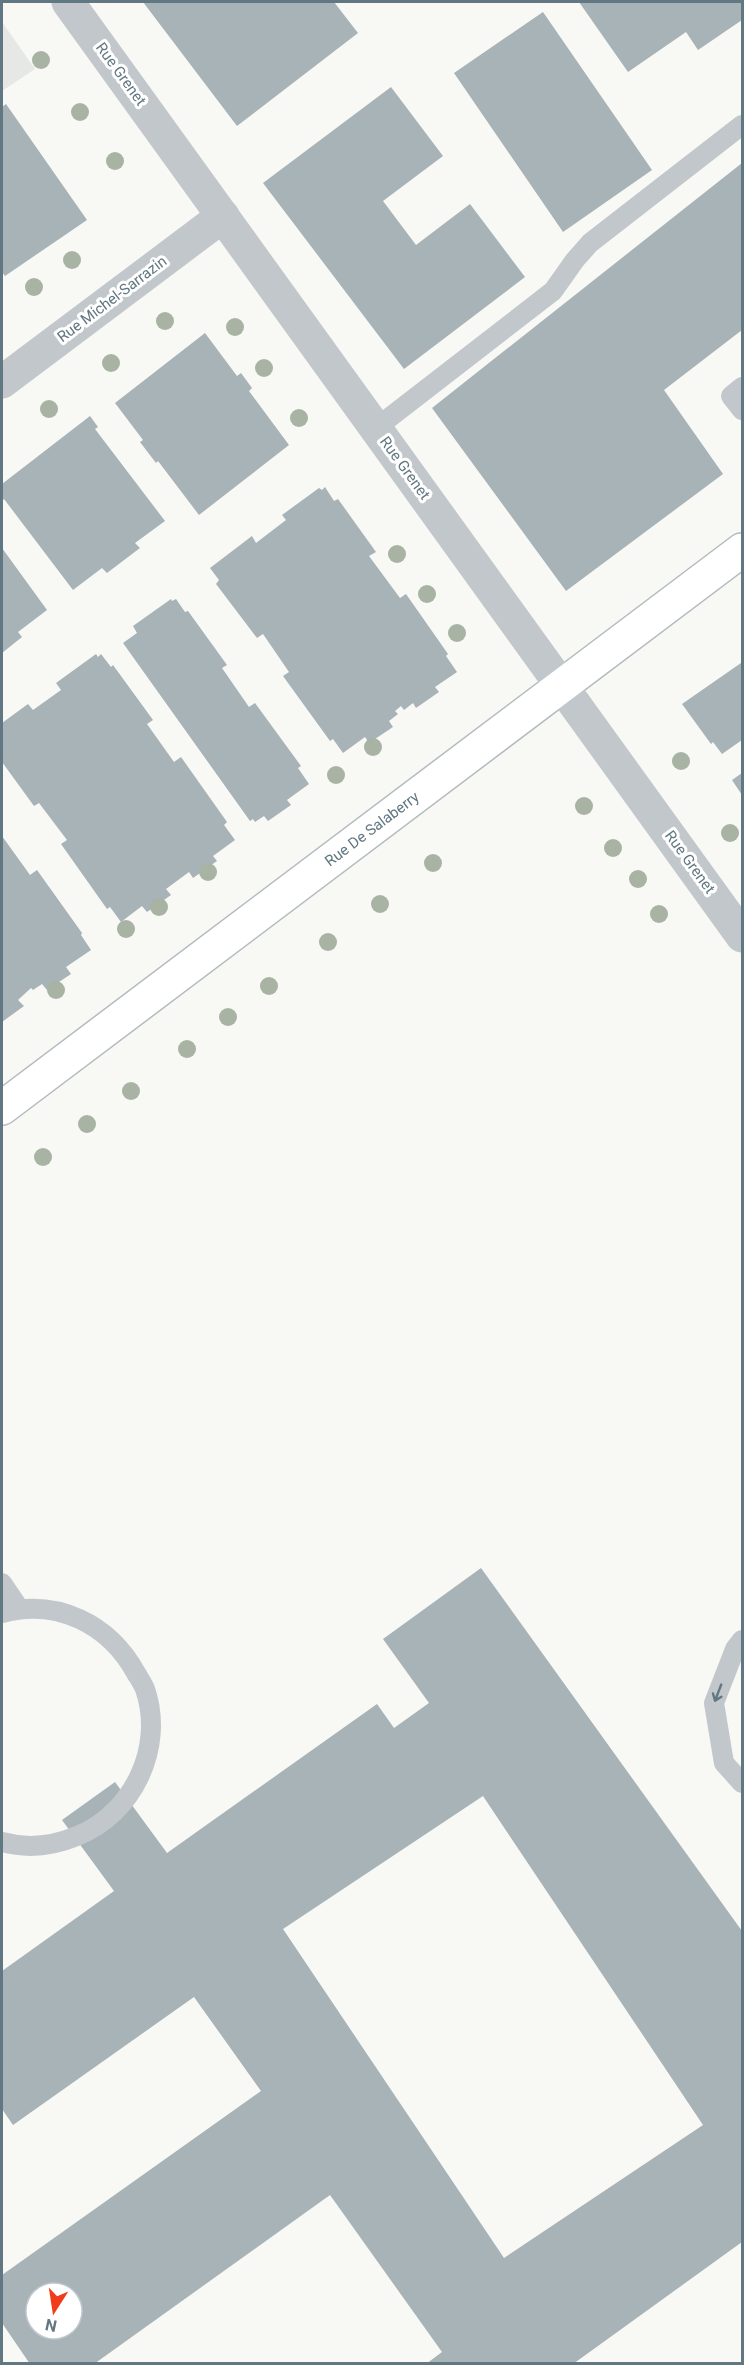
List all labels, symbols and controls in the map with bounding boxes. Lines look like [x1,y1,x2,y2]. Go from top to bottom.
street label: Rue Grenet [92,39,150,109]
street label: Rue Michel-Sarrazin [54,252,170,346]
street label: Rue Grenet [376,433,434,503]
street label: Rue De Salaberry [321,788,423,870]
street label: Rue Grenet [661,827,719,897]
one-way arrow [712,1683,723,1702]
north arrow [24,2281,84,2341]
text: N [43,2315,58,2336]

